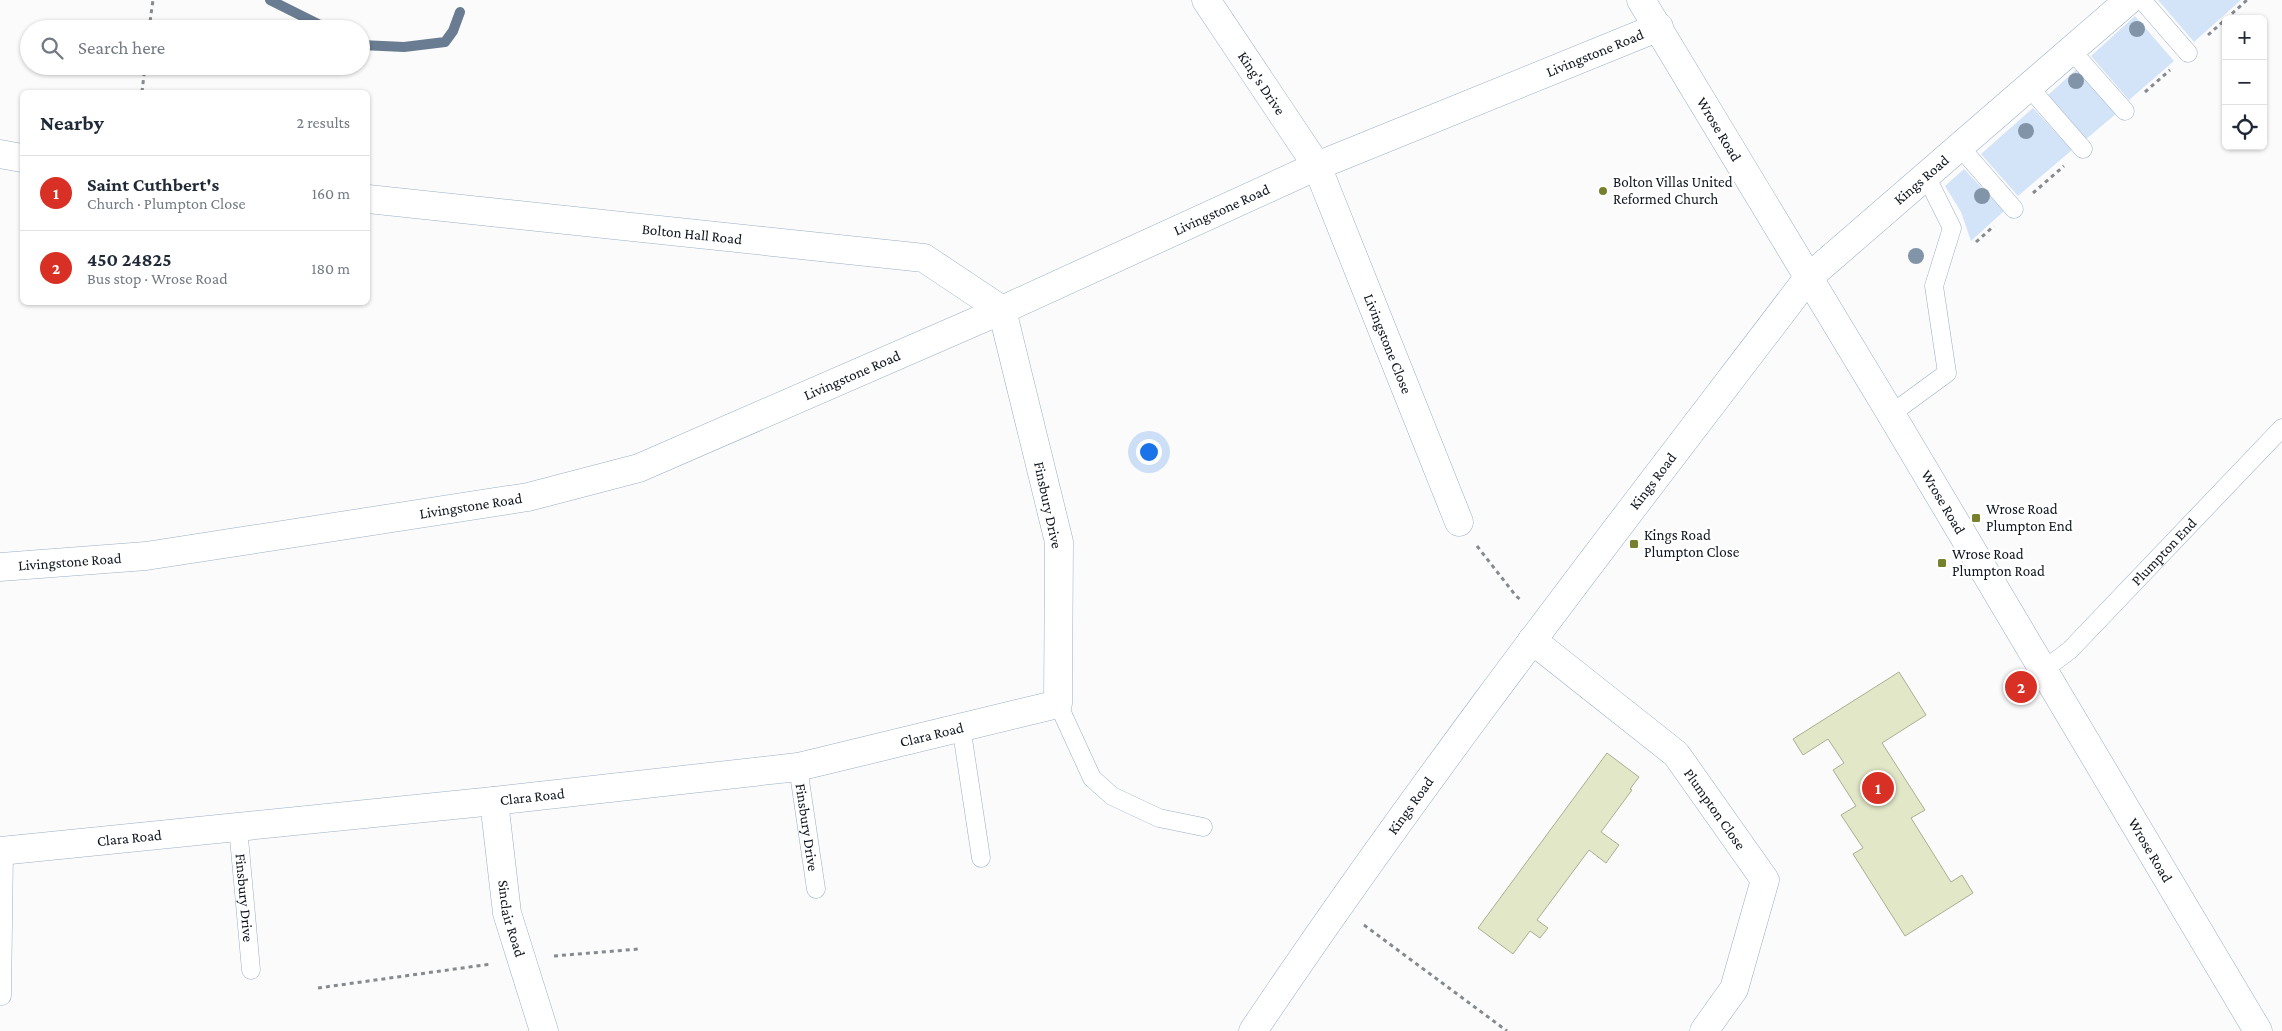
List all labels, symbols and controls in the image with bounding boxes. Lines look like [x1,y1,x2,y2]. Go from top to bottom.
map controls [2222,15,2267,150]
button: + [2222,15,2267,60]
search box [20,20,370,75]
street label: Livingstone Road [1544,26,1646,80]
icon: search [38,34,66,62]
text: Search here [78,37,165,58]
street label: King's Drive [1235,48,1289,118]
button: − [2222,60,2267,105]
street label: Wrose Road [1694,94,1745,164]
button: locate [2222,105,2267,150]
text: Nearby [40,111,104,135]
text: 2 results [297,114,350,131]
street label: Kings Road [1891,152,1952,208]
text: Saint Cuthbert's [87,174,219,195]
place label: Bolton Villas United Reformed Church [1613,174,1733,207]
street label: Livingstone Road [1171,181,1272,238]
text: 1 [53,185,59,202]
text: 160 m [312,185,350,202]
marker: Bolton Villas United Reformed Church [1597,185,1609,197]
text: Church · Plumpton Close [87,195,245,212]
street label: Bolton Hall Road [641,221,743,247]
text: 450 24825 [87,249,172,270]
text: 2 [52,260,60,277]
text: 180 m [311,260,350,277]
text: Bus stop · Wrose Road [87,270,228,287]
street label: Livingstone Close [1361,291,1415,396]
street label: Livingstone Road [801,347,903,403]
your location [1136,439,1162,465]
street label: Kings Road [1626,450,1680,513]
street label: Finsbury Drive [1030,460,1065,551]
street label: Wrose Road [1918,467,1969,537]
street label: Livingstone Road [418,490,523,522]
place label: Wrose Road Plumpton End [1986,501,2073,535]
marker: Wrose Road Plumpton End [1970,512,1982,524]
street label: Plumpton End [2128,515,2200,589]
place label: Kings Road Plumpton Close [1644,527,1740,561]
marker: Kings Road Plumpton Close [1628,538,1640,550]
place label: Wrose Road Plumpton Road [1952,546,2045,580]
street label: Livingstone Road [17,550,122,574]
marker: Wrose Road Plumpton Road [1936,557,1948,569]
pin: 2 [2005,668,2037,706]
street label: Clara Road [898,719,965,750]
street label: Plumpton Close [1681,765,1749,853]
pin: 1 [1862,769,1894,807]
street label: Kings Road [1384,774,1437,837]
street label: Finsbury Drive [793,782,821,873]
street label: Clara Road [499,785,566,808]
street label: Wrose Road [2125,815,2176,885]
street label: Clara Road [96,827,163,849]
street label: Finsbury Drive [232,853,256,943]
street label: Sinclair Road [495,879,528,959]

